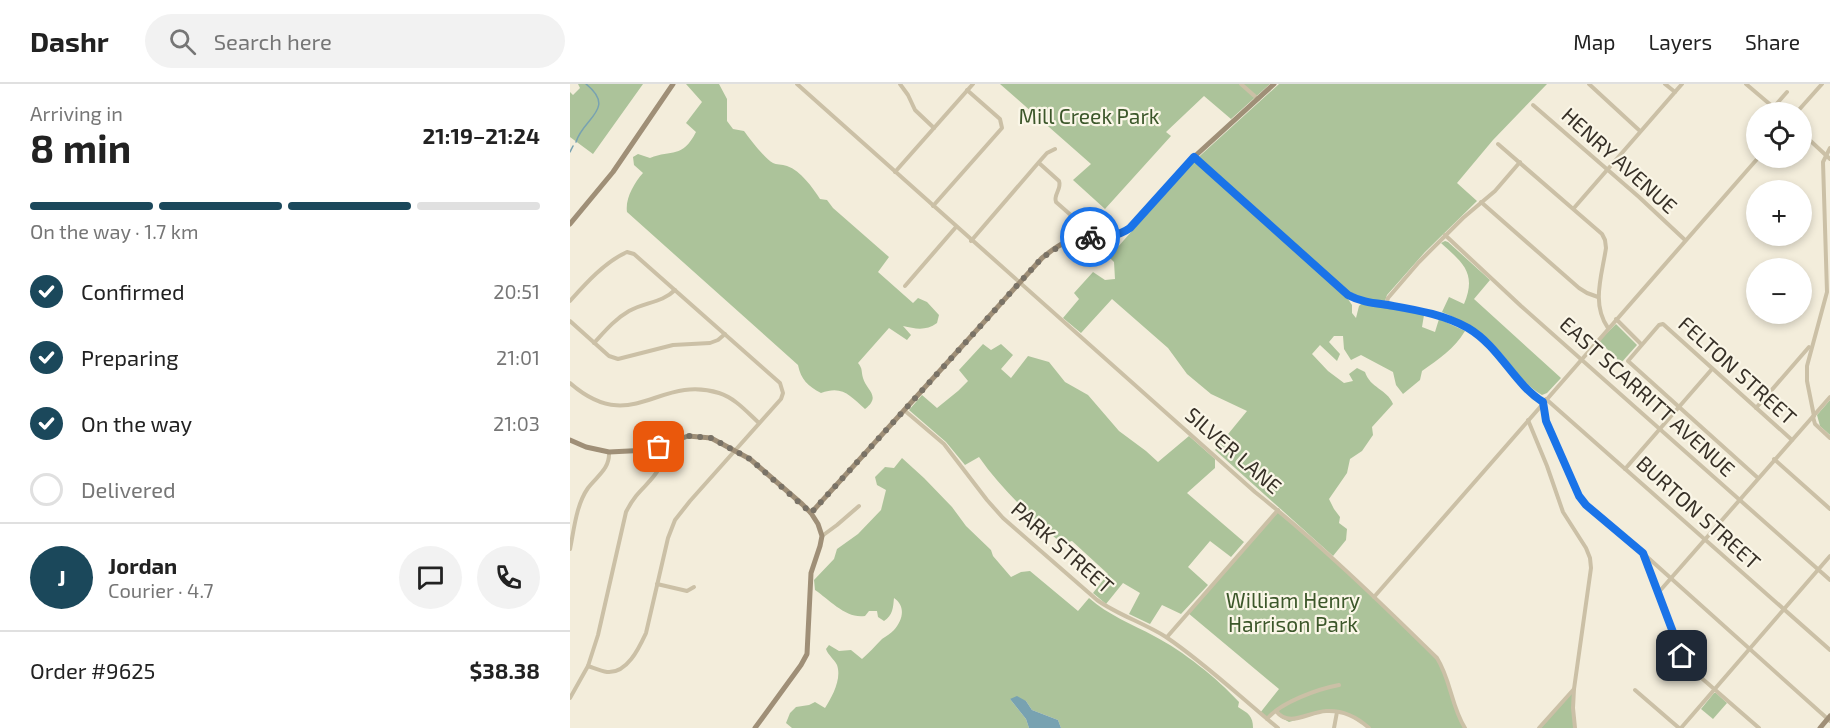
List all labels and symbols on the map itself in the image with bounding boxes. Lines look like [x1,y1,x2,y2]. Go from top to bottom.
street label: HENRY AVENUE [1557,102,1683,218]
park label: Mill Creek Park [1018,103,1160,128]
courier [1060,207,1120,267]
street label: FELTON STREET [1674,310,1802,429]
street label: EAST SCARRITT AVENUE [1555,311,1741,481]
street label: SILVER LANE [1181,401,1287,498]
pin [633,421,684,472]
street label: BURTON STREET [1632,450,1766,574]
street label: PARK STREET [1007,496,1119,598]
park label: William Henry Harrison Park [1226,587,1360,636]
pin [1656,630,1707,681]

